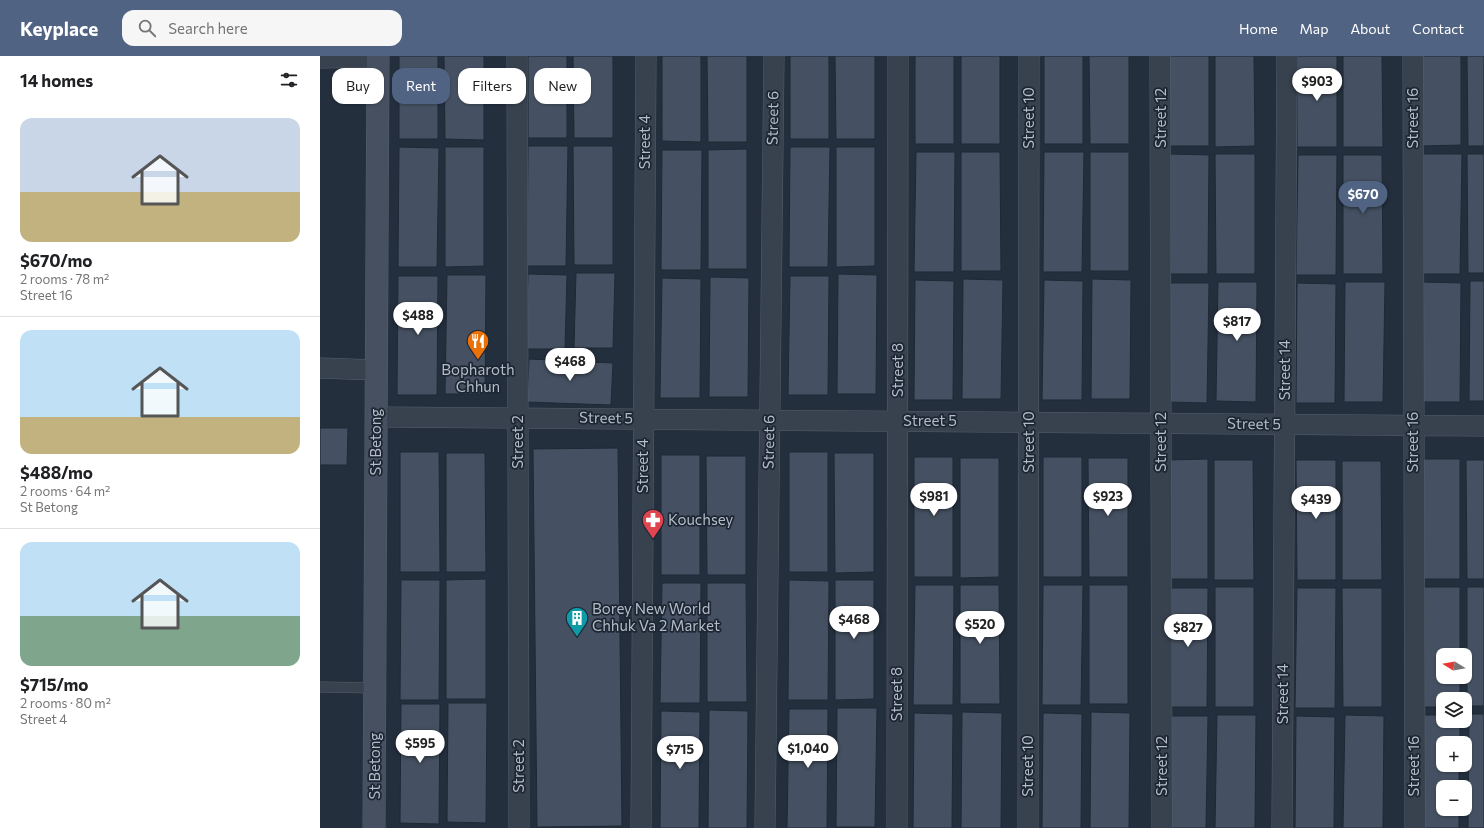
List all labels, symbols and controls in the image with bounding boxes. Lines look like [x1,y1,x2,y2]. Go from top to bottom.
search box [122,10,402,46]
text: Keyplace [20,17,98,40]
icon: search [136,17,158,39]
text: Search here [168,19,248,37]
text: Home [1239,20,1278,37]
text: Map [1300,20,1328,37]
text: About [1350,20,1390,37]
text: Contact [1412,20,1464,37]
chip: Buy [332,68,384,104]
chip: Rent [392,68,450,104]
chip: Filters [458,68,526,104]
chip: New [534,68,591,104]
pin: $903 [1293,68,1341,102]
icon: filters [278,69,300,91]
text: 14 homes [20,70,93,91]
text: $903 [1301,73,1333,89]
street label: Street 10 [1019,87,1037,149]
street label: Street 12 [1151,88,1169,148]
street label: Street 16 [1403,88,1421,148]
street label: Street 6 [763,91,781,145]
street label: Street 4 [635,115,653,169]
icon: home [124,144,196,216]
pin: $670 [1339,181,1387,215]
text: $670 [1347,186,1379,202]
text: $670/mo [20,250,92,271]
text: 2 rooms · 78 m² [20,271,109,287]
text: Street 16 [20,287,73,303]
pin: $488 [394,302,442,336]
text: $488 [402,307,434,323]
pin: $817 [1213,308,1261,342]
text: $817 [1223,313,1251,329]
restaurant icon: Bopharoth Chhun [465,328,491,361]
street label: Street 14 [1275,340,1293,400]
street label: Street 8 [888,343,906,397]
pin: $468 [546,348,594,382]
text: $468 [554,353,586,369]
icon: home [124,356,196,428]
place label: Bopharoth Chhun [441,360,515,395]
street label: Street 5 [579,408,633,426]
street label: St Betong [366,409,384,475]
street label: Street 5 [903,411,957,429]
street label: Street 10 [1019,411,1037,473]
street label: Street 12 [1151,412,1169,472]
street label: Street 16 [1403,412,1421,472]
street label: Street 5 [1227,414,1281,432]
street label: Street 2 [508,415,526,469]
street label: Street 6 [759,415,777,469]
street label: Street 4 [633,439,651,493]
text: $488/mo [20,462,93,483]
text: 2 rooms · 64 m² [20,483,110,499]
pin: $981 [910,483,958,517]
pin: $923 [1084,483,1132,517]
pin: $439 [1292,486,1340,520]
text: $981 [919,488,949,504]
text: $923 [1093,488,1123,504]
text: $439 [1300,491,1332,507]
text: St Betong [20,499,78,515]
pharmacy icon: Kouchsey [640,507,666,540]
place label: Kouchsey [668,510,733,528]
icon: home [124,568,196,640]
place label: Borey New World Chhuk Va 2 Market [592,599,720,634]
building icon: Borey New World Chhuk Va 2 Market [564,605,590,638]
pin: $468 [830,606,878,640]
text: $468 [838,611,870,627]
pin: $520 [956,611,1004,645]
pin: $827 [1164,614,1212,648]
text: $520 [964,616,996,632]
text: $827 [1173,619,1203,635]
north arrow [1436,648,1472,684]
map controls [1436,648,1472,816]
street label: Street 14 [1273,664,1291,724]
street label: Street 8 [887,667,905,721]
text: $715/mo [20,674,89,695]
button: layers [1436,692,1472,728]
text: 2 rooms · 80 m² [20,695,111,711]
text: Street 4 [20,711,67,727]
pin: $595 [396,730,444,764]
street label: St Betong [365,733,383,799]
text: $595 [405,735,435,751]
pin: $1,040 [775,735,841,769]
street label: Street 10 [1018,735,1036,797]
pin: $715 [656,736,704,770]
street label: Street 12 [1152,736,1170,796]
street label: Street 16 [1404,736,1422,796]
button: + [1436,736,1472,772]
street label: Street 2 [509,739,527,793]
text: $1,040 [787,740,829,756]
text: $715 [666,741,694,757]
button: − [1436,780,1472,816]

